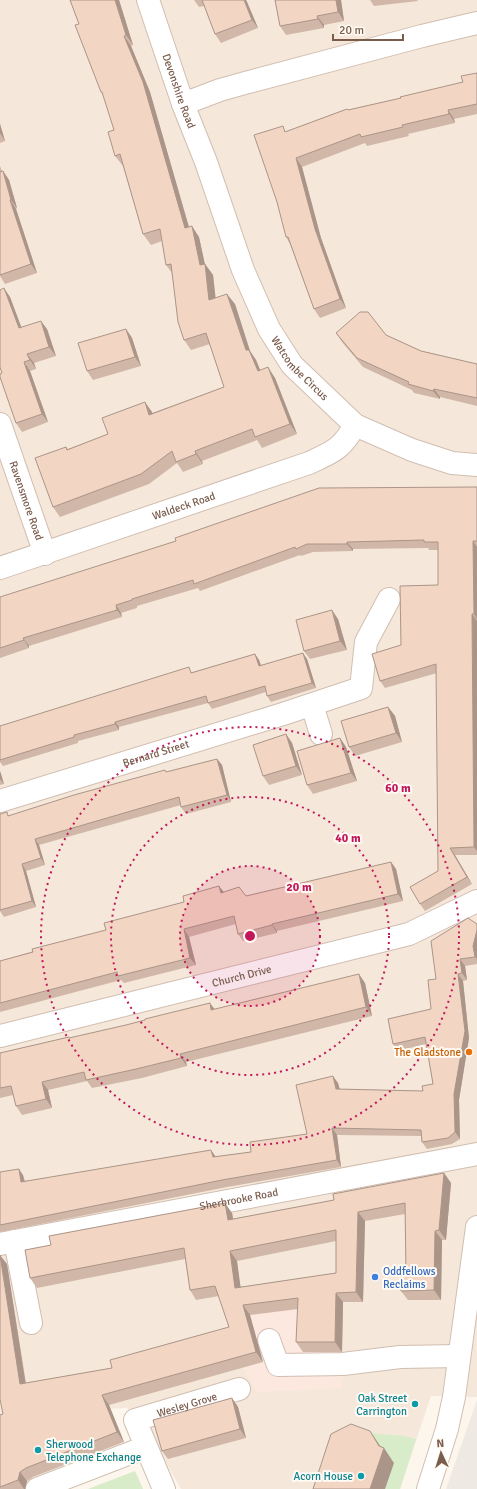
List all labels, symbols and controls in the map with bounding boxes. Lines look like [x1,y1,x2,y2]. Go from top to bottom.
scale bar [333,16,403,42]
text: 20 m [339,23,364,38]
street label: Devonshire Road [159,52,198,130]
street label: Watcombe Circus [268,334,331,403]
street label: Ravensmore Road [6,459,46,542]
street label: Waldeck Road [151,489,217,523]
street label: Bernard Street [121,737,191,770]
text: 60 m [385,781,411,796]
text: 40 m [335,831,361,846]
text: 20 m [286,880,312,895]
centre of rings [243,929,257,943]
street label: Church Drive [211,963,273,990]
place label: The Gladstone [394,1046,461,1059]
marker: The Gladstone [464,1047,474,1057]
street label: Sherbrooke Road [199,1186,279,1213]
place label: Oddfellows Reclaims [383,1265,436,1291]
marker: Oddfellows Reclaims [370,1272,380,1282]
street label: Wesley Grove [155,1390,219,1420]
place label: Oak Street Carrington [356,1392,407,1418]
marker: Oak Street Carrington [410,1399,420,1409]
north arrow [421,1433,461,1473]
text: N [436,1437,445,1450]
place label: Sherwood Telephone Exchange [46,1438,141,1464]
marker: Sherwood Telephone Exchange [33,1445,43,1455]
place label: Acorn House [294,1470,353,1483]
marker: Acorn House [356,1471,366,1481]

